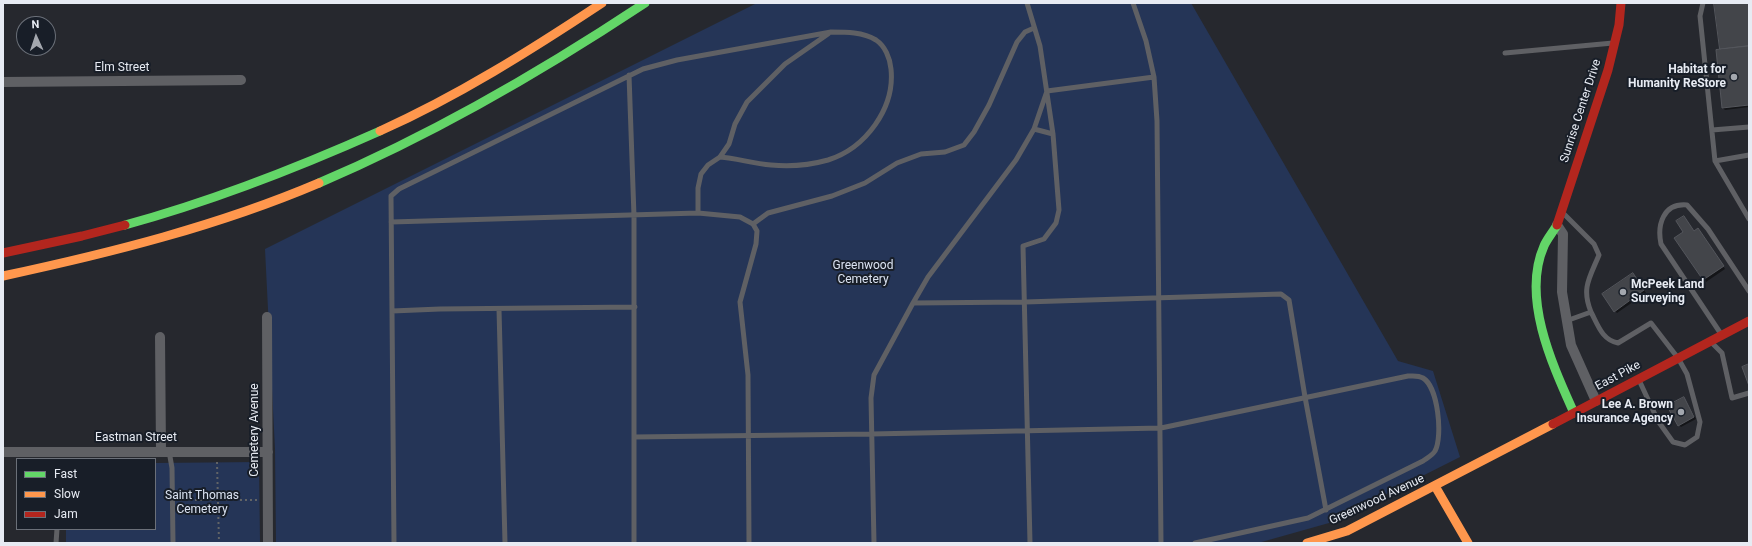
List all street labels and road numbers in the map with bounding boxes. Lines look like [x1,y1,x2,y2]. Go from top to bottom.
street label: Sunrise Center Drive [1557,57,1605,165]
street label: Elm Street [95,61,149,75]
street label: East Pike [1593,358,1643,394]
street label: Cemetery Avenue [248,383,262,477]
street label: Eastman Street [95,431,177,445]
street label: Greenwood Avenue [1327,472,1427,528]

